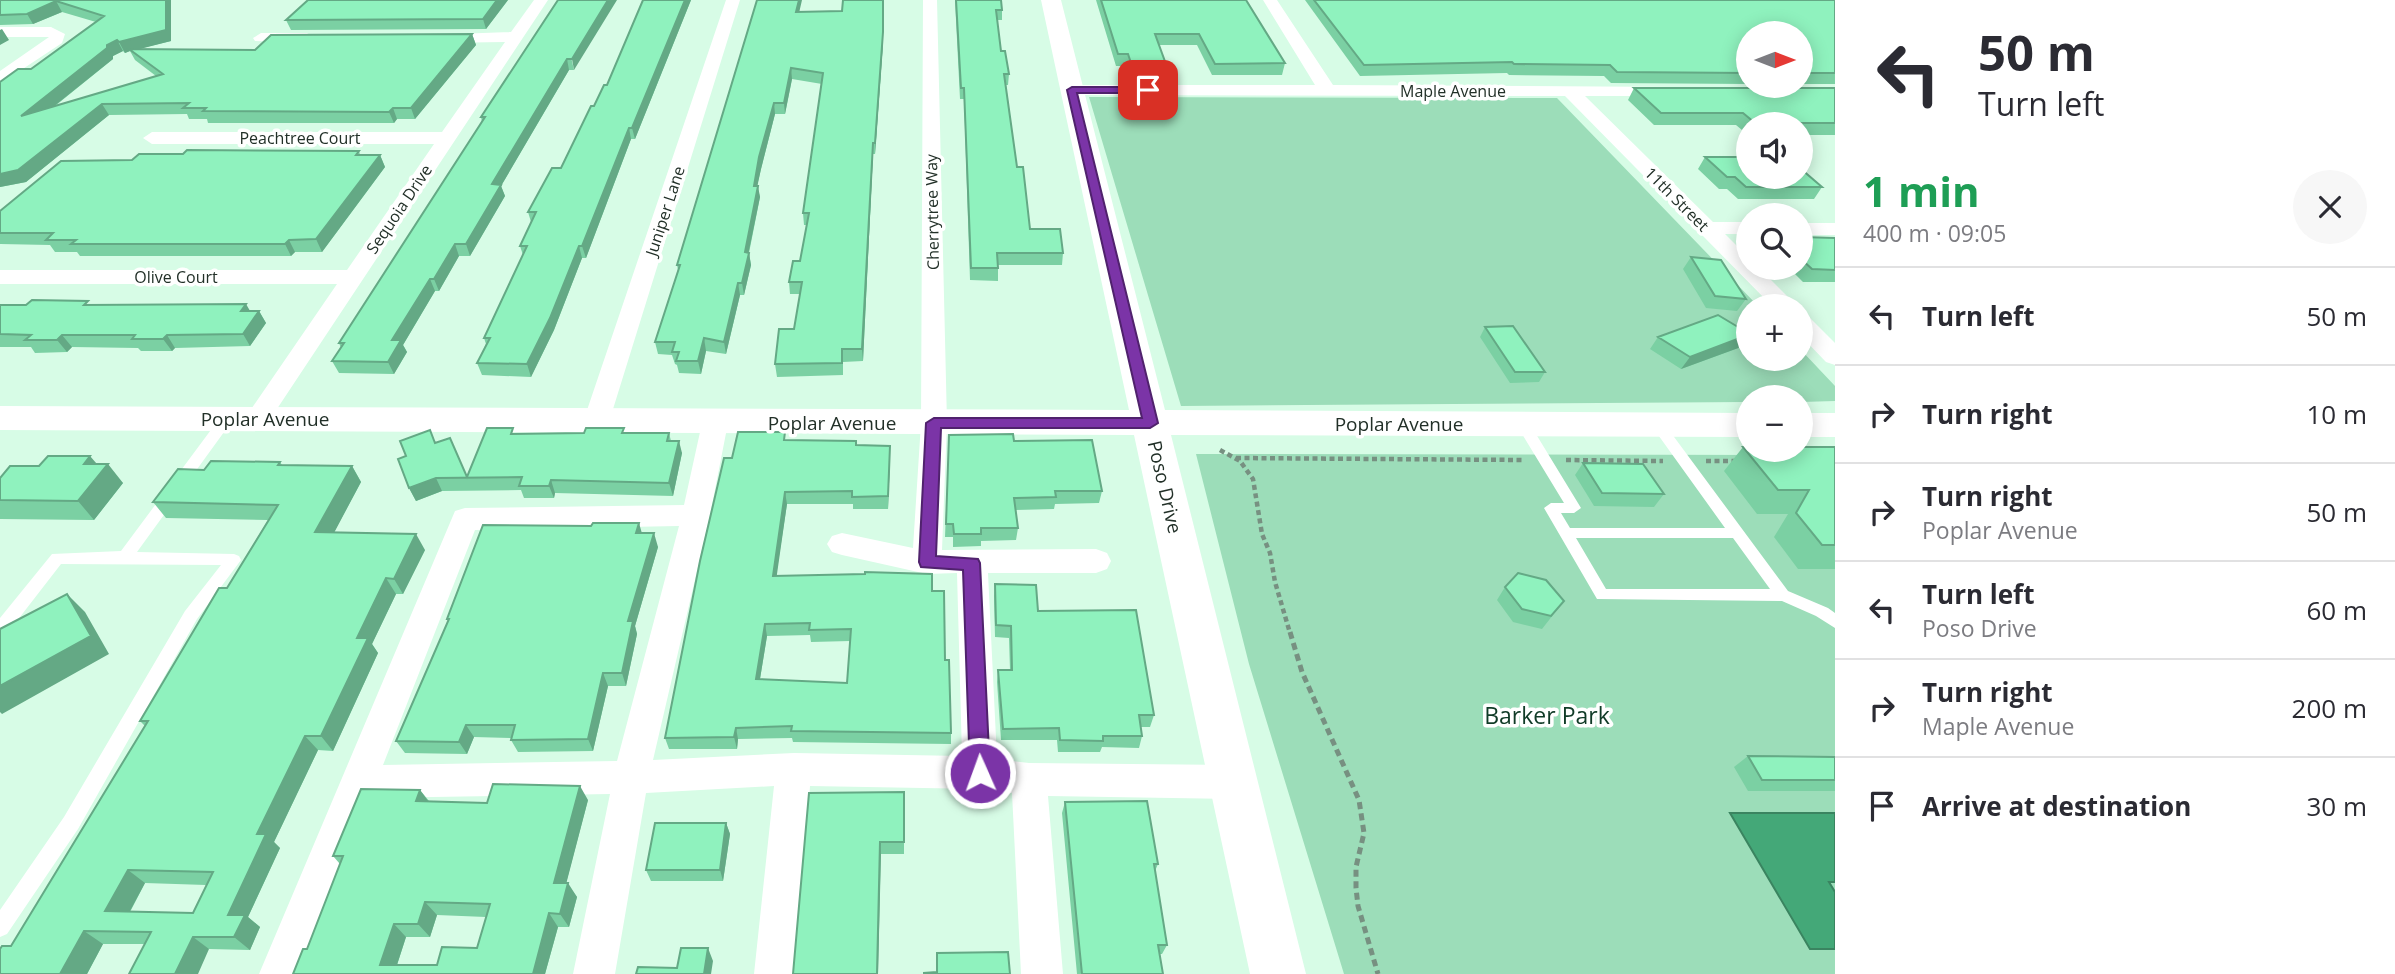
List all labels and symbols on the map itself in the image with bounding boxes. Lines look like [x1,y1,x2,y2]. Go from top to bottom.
north arrow [1736,21,1813,98]
pin [1118,60,1178,120]
street label: Maple Avenue [1400,80,1506,102]
street label: Peachtree Court [239,127,361,149]
street label: Cherrytree Way [920,153,944,270]
street label: Sequoia Drive [361,160,437,258]
street label: 11th Street [1640,162,1714,236]
street label: Juniper Lane [639,163,690,261]
street label: Olive Court [134,266,218,288]
street label: Poplar Avenue [201,406,329,432]
street label: Poplar Avenue [768,410,896,436]
street label: Poplar Avenue [1335,411,1463,437]
street label: Poso Drive [1142,438,1188,536]
park label: Barker Park [1484,699,1610,731]
position arrow [943,736,1017,810]

